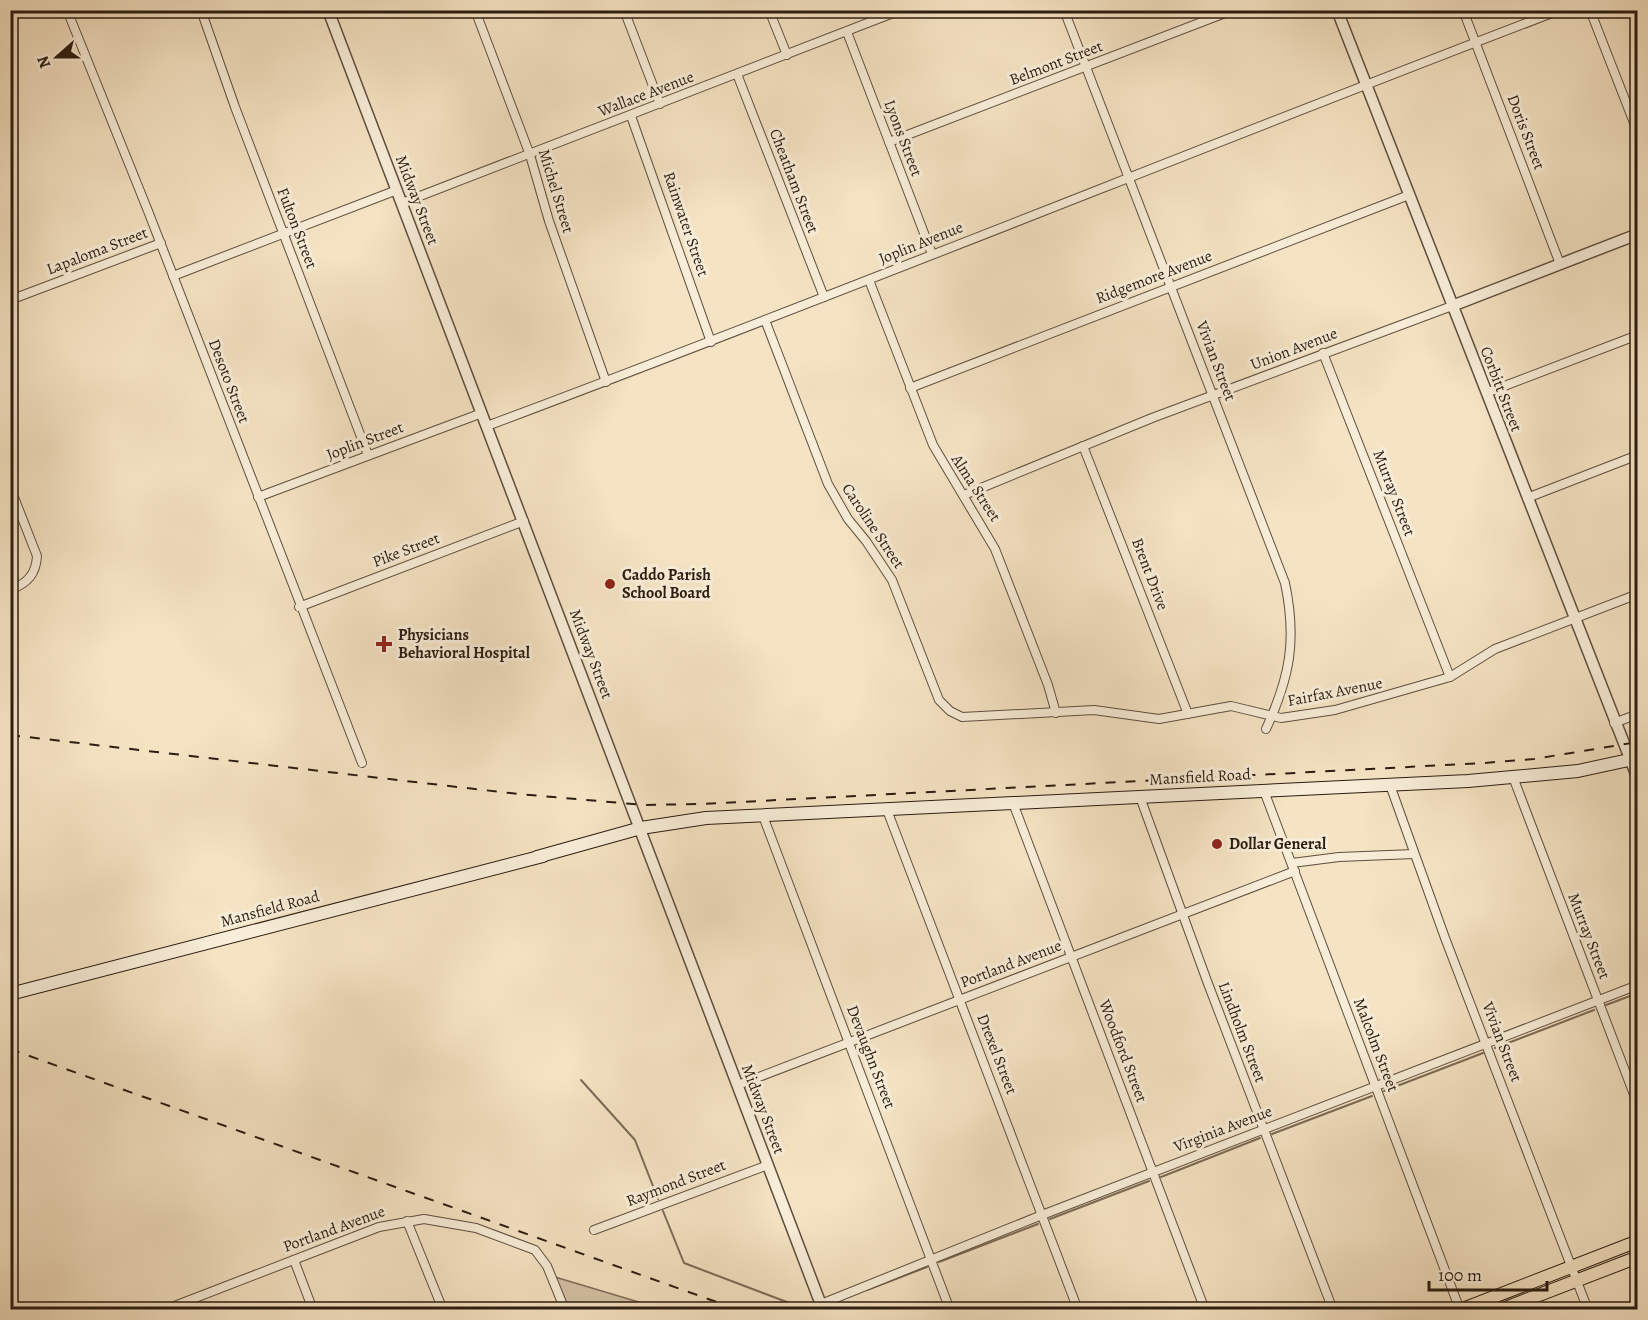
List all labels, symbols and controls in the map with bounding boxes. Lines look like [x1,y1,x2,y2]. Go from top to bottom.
north arrow [27,27,87,87]
street label: Belmont Street [1006,35,1106,91]
text: N [31,52,56,71]
street label: Wallace Avenue [594,66,697,123]
street label: Doris Street [1502,91,1550,173]
street label: Lyons Street [878,96,928,180]
street label: Cheatham Street [764,126,824,236]
street label: Michel Street [533,146,579,236]
street label: Midway Street [390,152,444,248]
street label: Rainwater Street [658,169,714,279]
street label: Fulton Street [271,184,323,272]
street label: Joplin Avenue [876,216,966,270]
street label: Lapaloma Street [43,222,151,280]
street label: Ridgemore Avenue [1093,245,1215,309]
street label: Vivian Street [1190,317,1241,404]
street label: Union Avenue [1247,322,1341,376]
street label: Desoto Street [203,336,255,426]
street label: Corbitt Street [1475,343,1527,435]
street label: Joplin Street [323,416,407,466]
street label: Murray Street [1367,447,1421,539]
street label: Alma Street [945,449,1006,526]
street label: Caroline Street [836,479,910,573]
street label: Pike Street [369,527,443,573]
street label: Brent Drive [1126,535,1174,613]
place label: Caddo Parish School Board [622,564,711,604]
marker: Caddo Parish School Board [603,577,617,591]
street label: Midway Street [564,606,618,702]
place label: Physicians Behavioral Hospital [398,624,531,664]
marker: Physicians Behavioral Hospital [375,635,393,653]
street label: Fairfax Avenue [1285,672,1385,712]
street label: Mansfield Road [1149,763,1252,791]
place label: Dollar General [1229,833,1327,855]
marker: Dollar General [1210,837,1224,851]
street label: Mansfield Road [218,885,322,933]
street label: Murray Street [1562,890,1616,982]
street label: Portland Avenue [957,935,1065,993]
street label: Lindholm Street [1213,978,1271,1086]
street label: Malcolm Street [1348,995,1404,1095]
street label: Woodford Street [1093,996,1153,1105]
street label: Vivian Street [1476,998,1527,1085]
street label: Devaughn Street [841,1002,901,1112]
street label: Drexel Street [972,1010,1022,1098]
street label: Midway Street [736,1061,790,1157]
street label: Virginia Avenue [1170,1100,1275,1158]
street label: Raymond Street [623,1154,729,1212]
street label: Portland Avenue [280,1200,388,1258]
scale bar [1429,1254,1548,1292]
text: 100 m [1438,1263,1482,1287]

